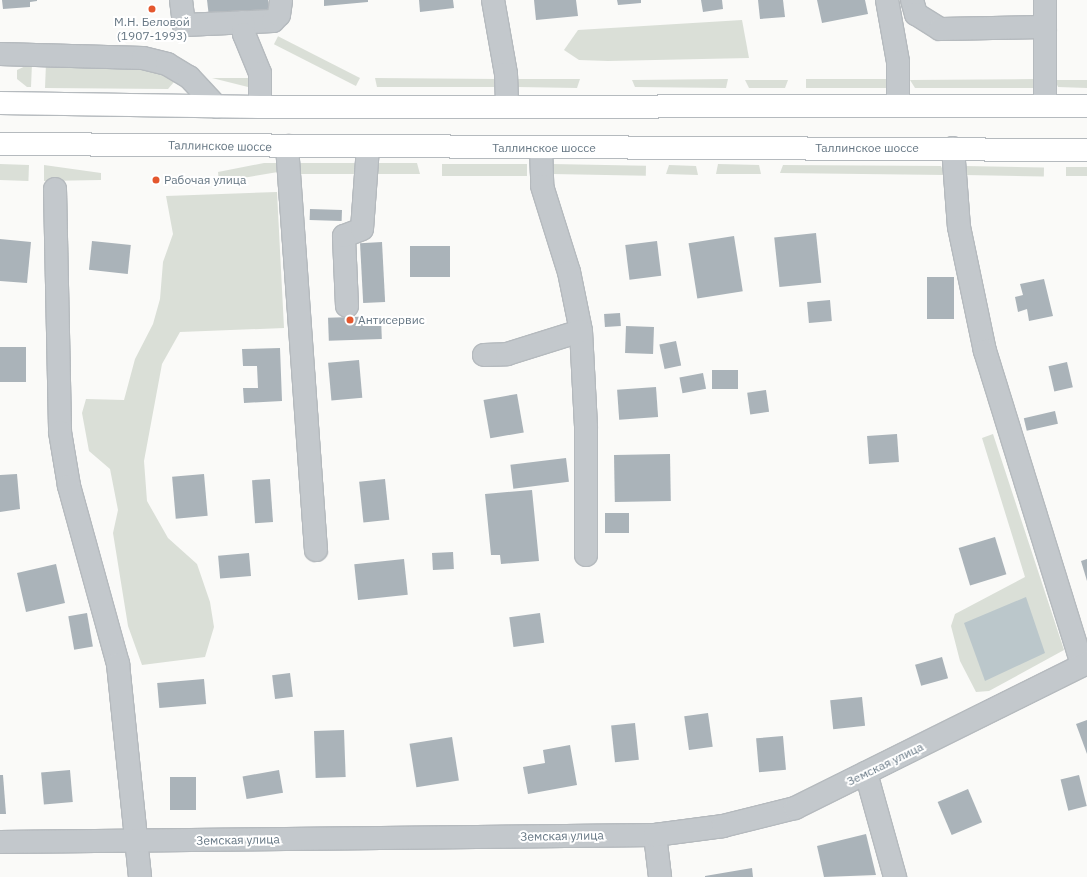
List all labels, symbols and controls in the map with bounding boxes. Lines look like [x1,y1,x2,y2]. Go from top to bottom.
marker: М.Н. Беловой (1907-1993) [147,4,157,14]
place label: М.Н. Беловой (1907-1993) [114,15,190,43]
street label: Таллинское шоссе [168,138,272,154]
street label: Таллинское шоссе [492,141,596,155]
street label: Таллинское шоссе [815,141,919,155]
place label: Рабочая улица [164,173,246,187]
marker: Рабочая улица [151,175,161,185]
place label: Антисервис [358,313,425,327]
marker: Антисервис [345,315,355,325]
street label: Земская улица [844,739,926,789]
street label: Земская улица [520,828,604,844]
street label: Земская улица [196,832,280,848]

